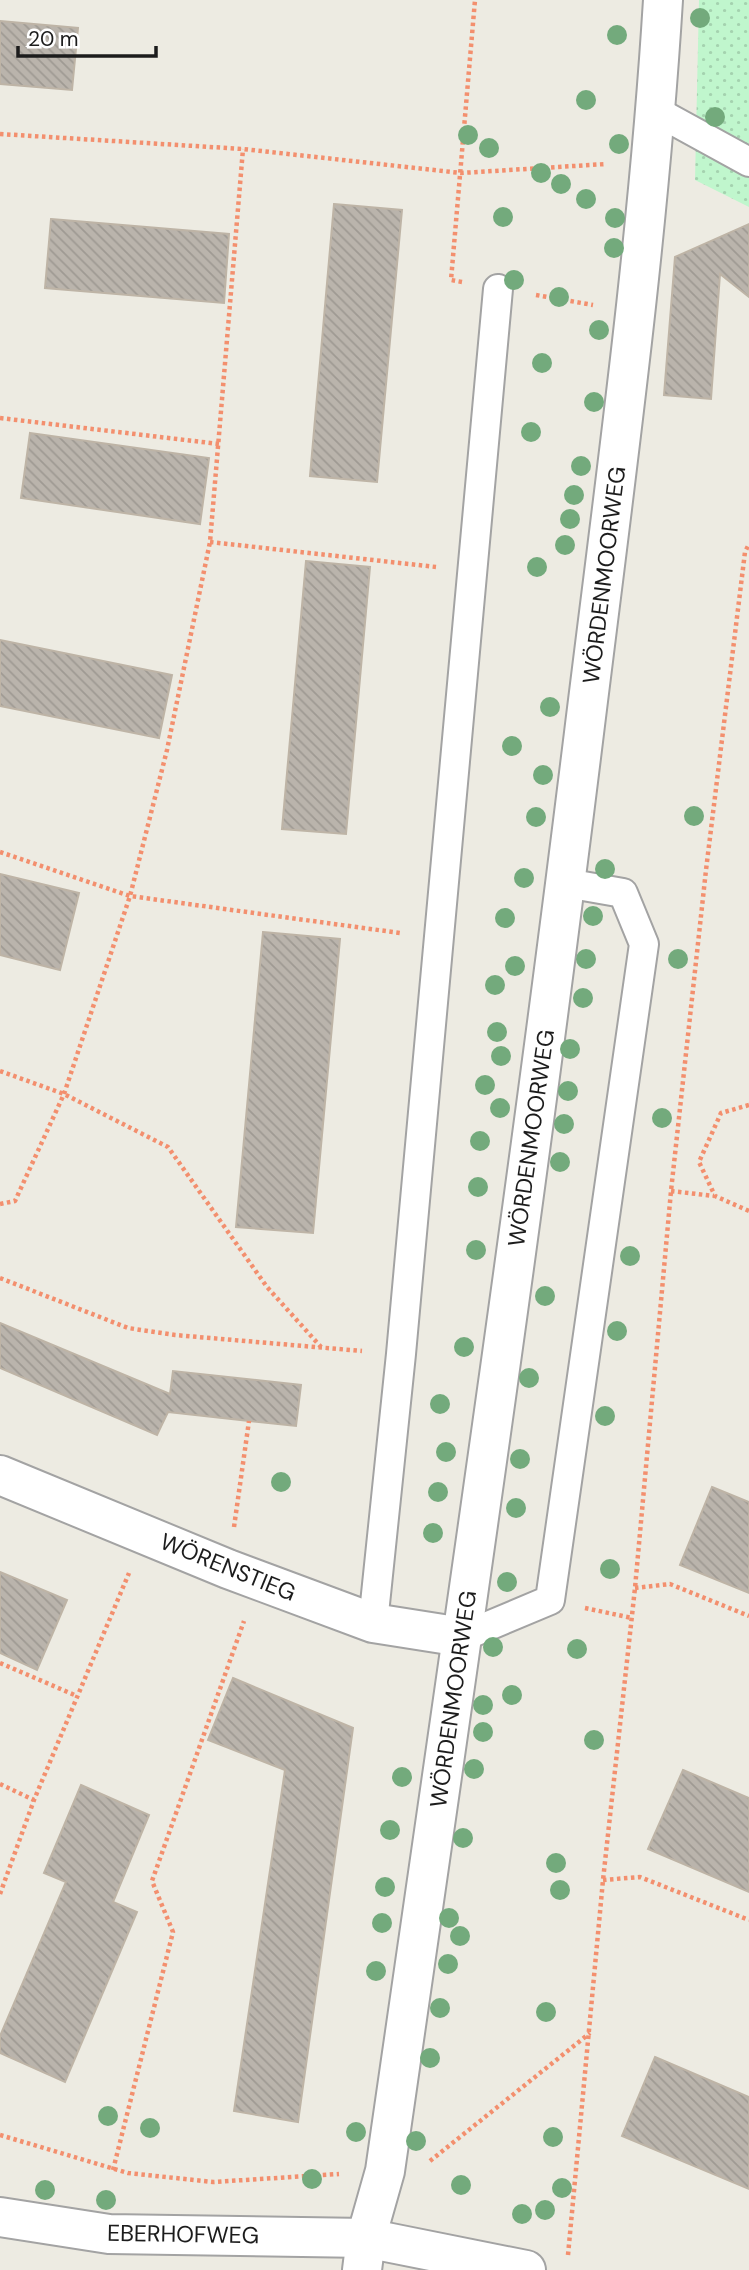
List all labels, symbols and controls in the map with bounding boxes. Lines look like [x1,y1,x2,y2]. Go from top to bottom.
scale bar [18,14,156,58]
text: 20 m [28,25,79,53]
street label: WÖRDENMOORWEG [576,465,632,685]
street label: WÖRDENMOORWEG [501,1028,561,1248]
street label: WÖRENSTIEG [156,1526,300,1608]
street label: WÖRDENMOORWEG [423,1589,483,1809]
street label: EBERHOFWEG [107,2218,259,2250]

